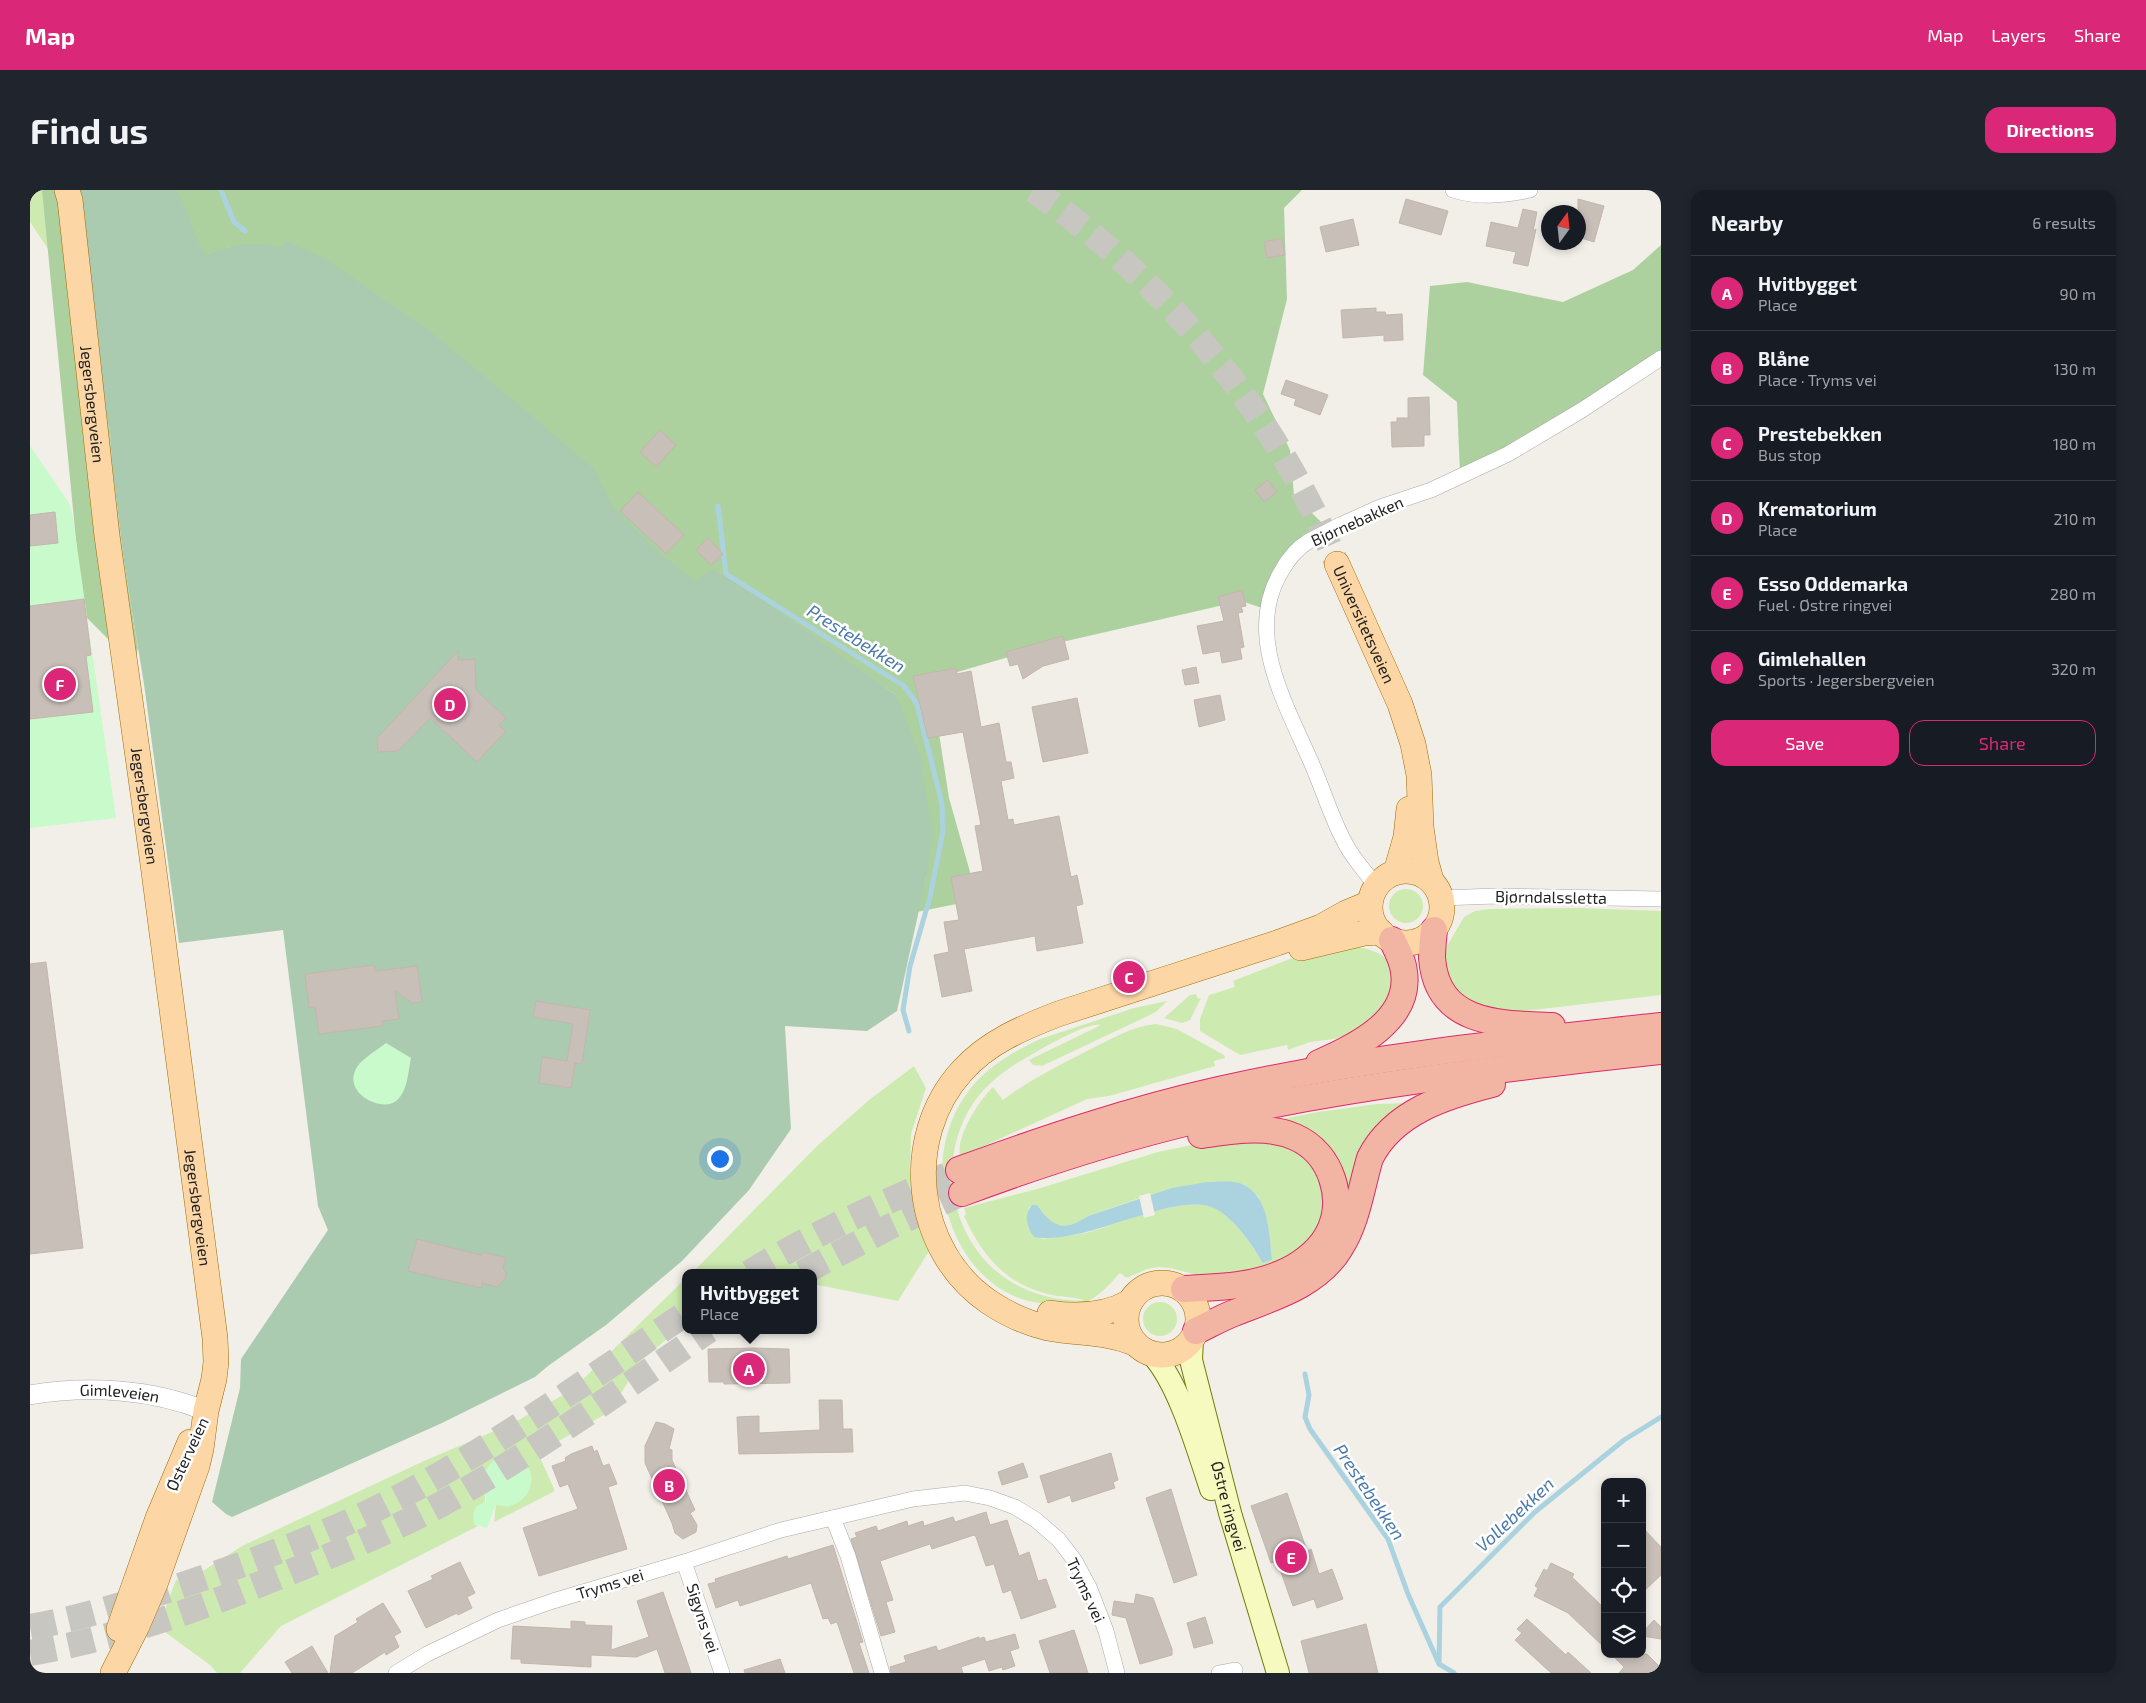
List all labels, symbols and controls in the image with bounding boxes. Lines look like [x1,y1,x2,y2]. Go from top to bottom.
text: Map [25,21,75,50]
text: Map [1927,24,1963,46]
text: Layers [1991,24,2046,46]
text: Share [2074,24,2121,46]
button: Directions [1985,107,2116,153]
text: Find us [30,109,148,151]
north arrow [1541,205,1586,250]
text: Nearby [1711,210,1783,235]
text: 6 results [2032,213,2096,232]
text: Hvitbygget [1758,272,1857,295]
text: A [1722,284,1732,303]
text: 90 m [2060,284,2096,303]
text: Place [1758,295,1797,314]
street label: Jegersbergveien [77,345,109,464]
text: Blåne [1758,347,1809,370]
text: B [1722,359,1732,378]
text: 130 m [2054,359,2096,378]
text: Place · Tryms vei [1758,370,1877,389]
text: Prestebekken [1758,422,1882,445]
text: C [1722,434,1732,453]
text: 180 m [2053,434,2096,453]
text: Bus stop [1758,445,1821,464]
street label: Bjørnebakken [1308,492,1406,550]
text: Krematorium [1758,497,1877,520]
text: D [1722,509,1732,528]
text: 210 m [2053,509,2096,528]
text: Place [1758,520,1797,539]
street label: Universitetsveien [1330,562,1399,686]
text: Esso Oddemarka [1758,572,1908,595]
text: E [1722,584,1732,603]
text: 280 m [2050,584,2096,603]
text: Fuel · Østre ringvei [1758,595,1892,614]
water label: Prestebekken [803,599,910,677]
text: Gimlehallen [1758,647,1866,670]
text: F [1723,659,1731,678]
text: 320 m [2051,659,2096,678]
pin: F [44,665,76,703]
text: Sports · Jegersbergveien [1758,670,1934,689]
pin: D [434,685,466,723]
button: Save [1711,720,1899,766]
button: Share [1909,720,2096,766]
street label: Jegersbergveien [128,746,163,866]
street label: Bjørndalssletta [1495,886,1607,908]
pin: C [1113,958,1145,996]
your location [707,1146,733,1172]
street label: Jegersbergveien [181,1148,215,1267]
popup [682,1269,817,1334]
text: Hvitbygget [700,1281,799,1304]
text: Place [700,1304,739,1323]
pin: A [733,1350,765,1388]
street label: Gimleveien [79,1380,161,1406]
street label: Østerveien [161,1414,212,1493]
water label: Prestebekken [1330,1439,1410,1544]
street label: Østre ringvei [1208,1459,1251,1553]
pin: B [653,1466,685,1504]
water label: Vollebekken [1470,1472,1558,1556]
map controls [1601,1478,1646,1658]
button: + [1601,1478,1646,1523]
button: − [1601,1523,1646,1568]
pin: E [1275,1538,1307,1576]
street label: Tryms vei [1063,1555,1110,1625]
street label: Tryms vei [574,1564,646,1603]
button: locate [1601,1568,1646,1613]
street label: Sigyns vei [683,1581,724,1655]
button: layers [1601,1613,1646,1658]

